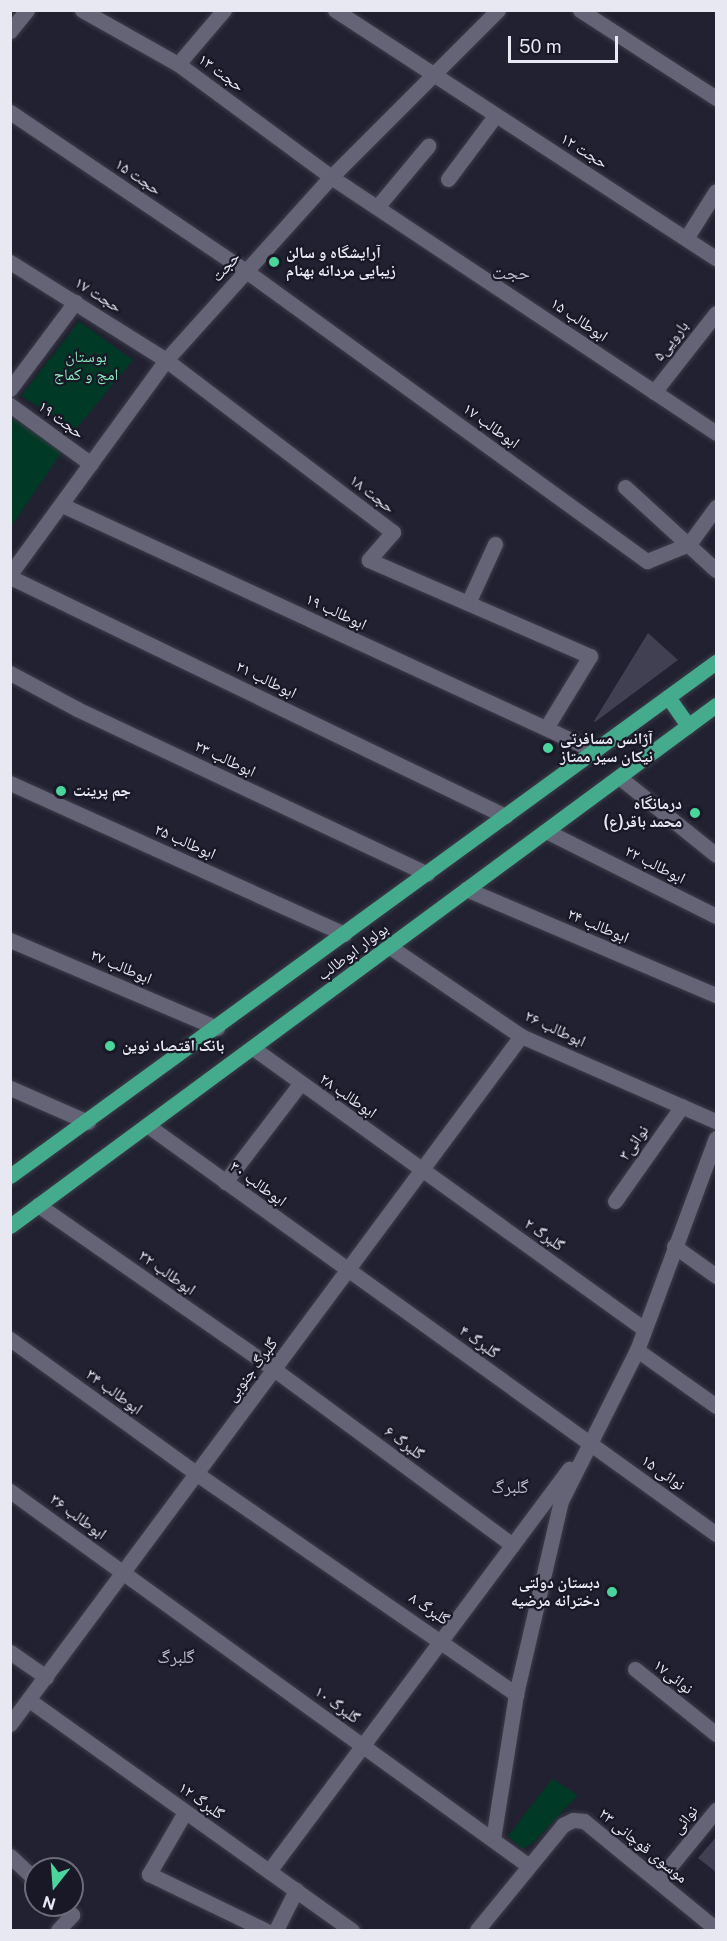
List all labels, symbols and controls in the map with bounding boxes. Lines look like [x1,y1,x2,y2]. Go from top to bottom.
scale bar [511,24,620,62]
text: 50 m [519,36,562,57]
street label: حجت ۱۳ [194,50,248,96]
street label: حجت ۱۲ [557,129,611,173]
street label: حجت ۱۵ [111,154,165,200]
place label: آرایشگاه و سالن زیبایی مردانه بهنام [286,243,396,281]
street label: حجت [208,248,244,286]
marker: آرایشگاه و سالن زیبایی مردانه بهنام [267,255,281,269]
district label: حجت [492,262,530,284]
street label: حجت ۱۷ [71,273,125,317]
street label: ابوطالب ۱۵ [547,294,611,346]
street label: بارویی۵ [649,317,693,365]
park label: بوستان امج و کماج [54,347,118,385]
street label: حجت ۱۹ [34,397,88,443]
street label: ابوطالب ۱۷ [459,399,523,453]
street label: حجت ۱۸ [345,471,399,517]
street label: ابوطالب ۱۹ [302,590,370,634]
street label: ابوطالب ۲۱ [233,657,299,703]
place label: آژانس مسافرتی نیکان سیر ممتاز [560,729,653,767]
street label: ابوطالب ۲۳ [191,737,259,781]
marker: آژانس مسافرتی نیکان سیر ممتاز [541,741,555,755]
place label: جم پرینت [73,781,131,801]
marker: جم پرینت [54,784,68,798]
place label: درمانگاه محمد باقر(ع) [603,794,682,832]
marker: درمانگاه محمد باقر(ع) [686,804,704,822]
street label: ابوطالب ۲۵ [151,820,219,864]
street label: ابوطالب ۲۲ [622,842,688,888]
street label: ابوطالب ۲۴ [564,904,632,948]
street label: بولوار ابوطالب [314,919,392,985]
street label: ابوطالب ۲۷ [87,945,155,989]
street label: ابوطالب ۲۶ [521,1007,589,1051]
place label: بانک اقتصاد نوین [122,1036,224,1056]
marker: بانک اقتصاد نوین [103,1039,117,1053]
street label: ابوطالب ۲۸ [316,1069,380,1123]
street label: نوائی۳ [615,1122,653,1164]
street label: ابوطالب ۳۰ [226,1157,290,1211]
street label: گلبرگ ۲ [520,1214,568,1256]
street label: ابوطالب ۳۲ [135,1246,199,1300]
street label: گلبرگ ۴ [455,1321,503,1363]
street label: گلبرگ جنوبی [222,1334,282,1406]
street label: ابوطالب ۳۴ [82,1365,146,1419]
street label: گلبرگ ۶ [381,1422,427,1464]
street label: نوائی ۱۵ [637,1451,689,1495]
district label: گلبرگ [491,1476,529,1498]
street label: ابوطالب ۳۶ [46,1490,110,1544]
place label: دبستان دولتی دخترانه مرضیه [511,1573,600,1611]
marker: دبستان دولتی دخترانه مرضیه [605,1585,619,1599]
street label: گلبرگ ۸ [405,1589,453,1629]
district label: گلبرگ [157,1646,195,1668]
street label: نوائی۱۷ [649,1655,697,1699]
street label: گلبرگ ۱۰ [311,1682,363,1728]
street label: گلبرگ ۱۲ [175,1778,227,1824]
street label: نوائی [668,1802,702,1838]
street label: موسوی قوچانی ۲۳ [595,1804,691,1888]
north arrow [24,1857,84,1917]
text: N [40,1892,58,1914]

